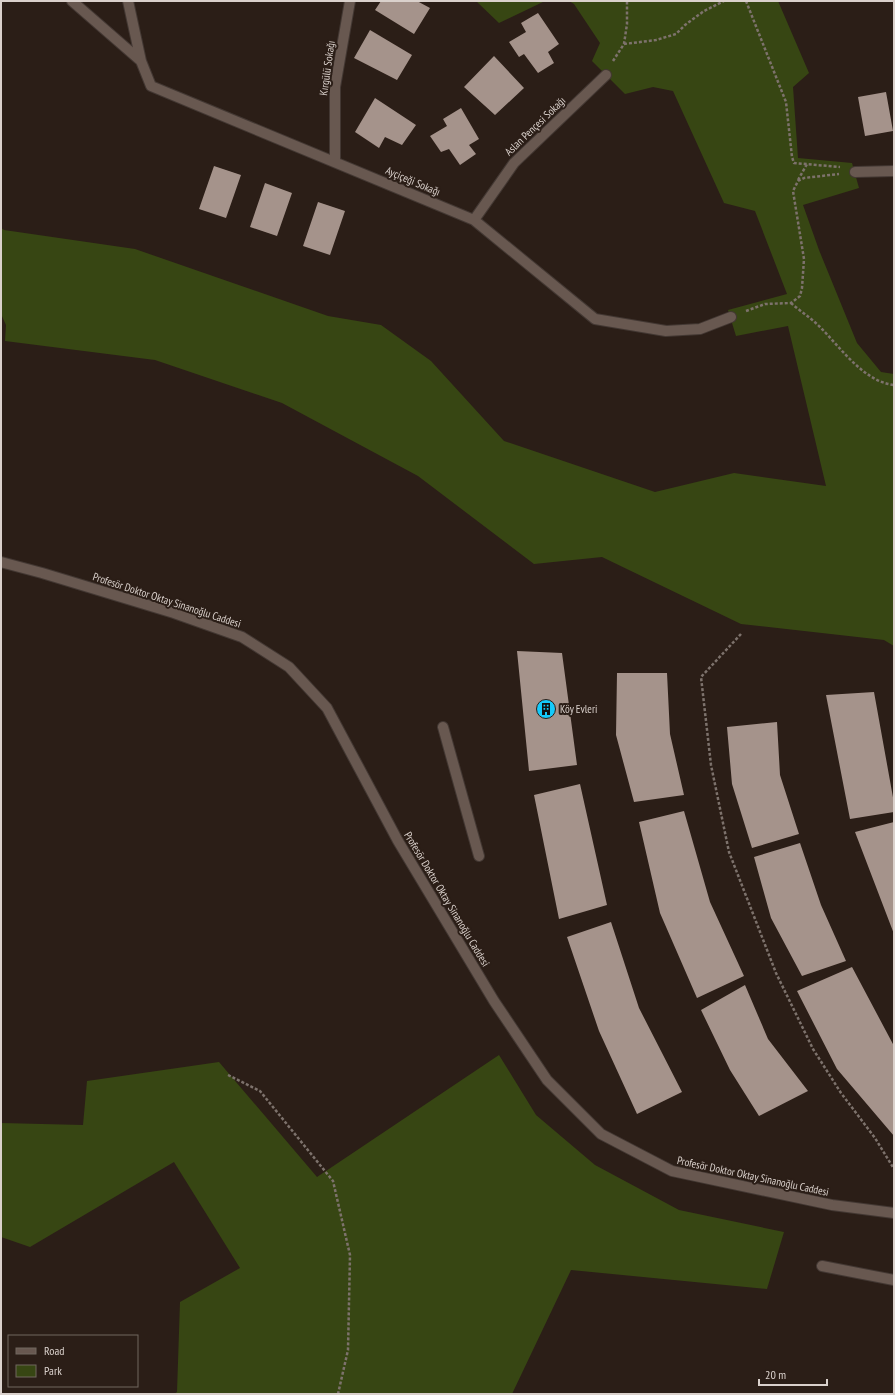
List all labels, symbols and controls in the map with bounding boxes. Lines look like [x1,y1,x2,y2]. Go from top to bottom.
street label: Kırgülü Sokağı [316,40,338,96]
street label: Aslan Pençesi Sokağı [502,94,568,158]
street label: Ayçiçeği Sokağı [383,163,443,199]
street label: Profesör Doktor Oktay Sinanoğlu Caddesi [91,569,243,631]
building icon: Köy Evleri [535,698,557,720]
place label: Köy Evleri [560,702,597,716]
street label: Profesör Doktor Oktay Sinanoğlu Caddesi [401,829,493,969]
street label: Profesör Doktor Oktay Sinanoğlu Caddesi [676,1153,830,1199]
legend [8,1335,138,1387]
text: Road [44,1343,64,1358]
scale bar [759,1361,827,1387]
text: Park [44,1363,62,1378]
text: 20 m [765,1367,786,1382]

